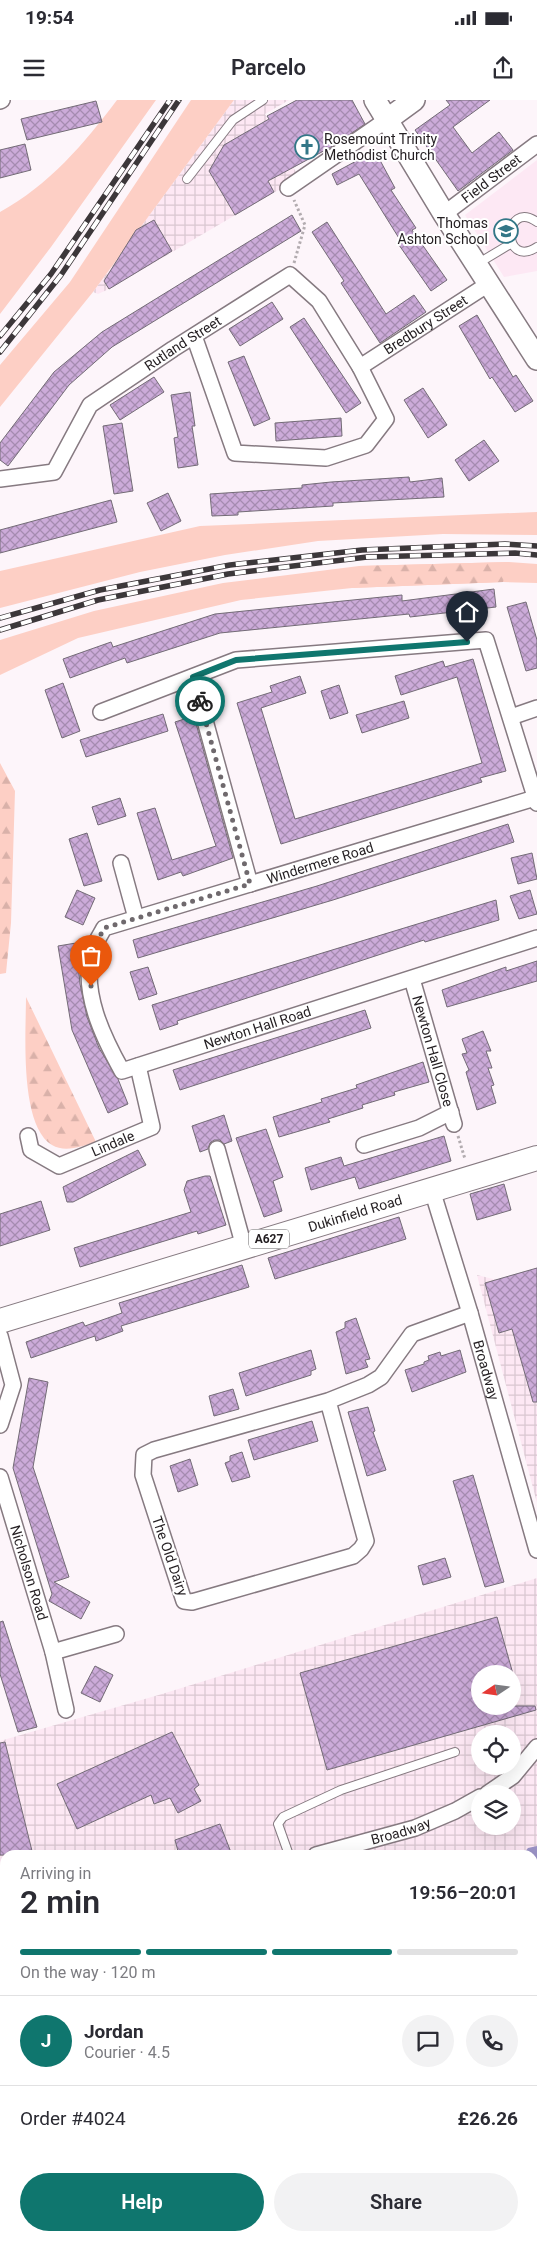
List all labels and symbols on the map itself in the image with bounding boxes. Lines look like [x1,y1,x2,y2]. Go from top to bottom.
place label: Rosemount Trinity Methodist Church [324,131,437,163]
church icon: Rosemount Trinity Methodist Church [294,134,320,160]
street label: Field Street [458,151,524,206]
place label: Thomas Ashton School [398,215,488,247]
school or university icon: Thomas Ashton School [493,218,519,244]
street label: Bredbury Street [381,292,471,358]
street label: Rutland Street [141,312,224,374]
pin [446,591,488,642]
courier [175,676,225,726]
street label: Windermere Road [265,839,375,887]
pin [70,935,112,986]
street label: Newton Hall Close [409,994,457,1108]
street label: Newton Hall Road [202,1003,313,1052]
street label: Lindale [89,1127,137,1159]
street label: Dukinfield Road [306,1191,404,1235]
road number: A627 [249,1230,289,1248]
street label: Broadway [470,1338,502,1402]
street label: The Old Dairy [149,1514,191,1598]
street label: Nicholson Road [7,1523,51,1622]
north arrow [471,1665,521,1715]
street label: Broadway [369,1814,433,1848]

